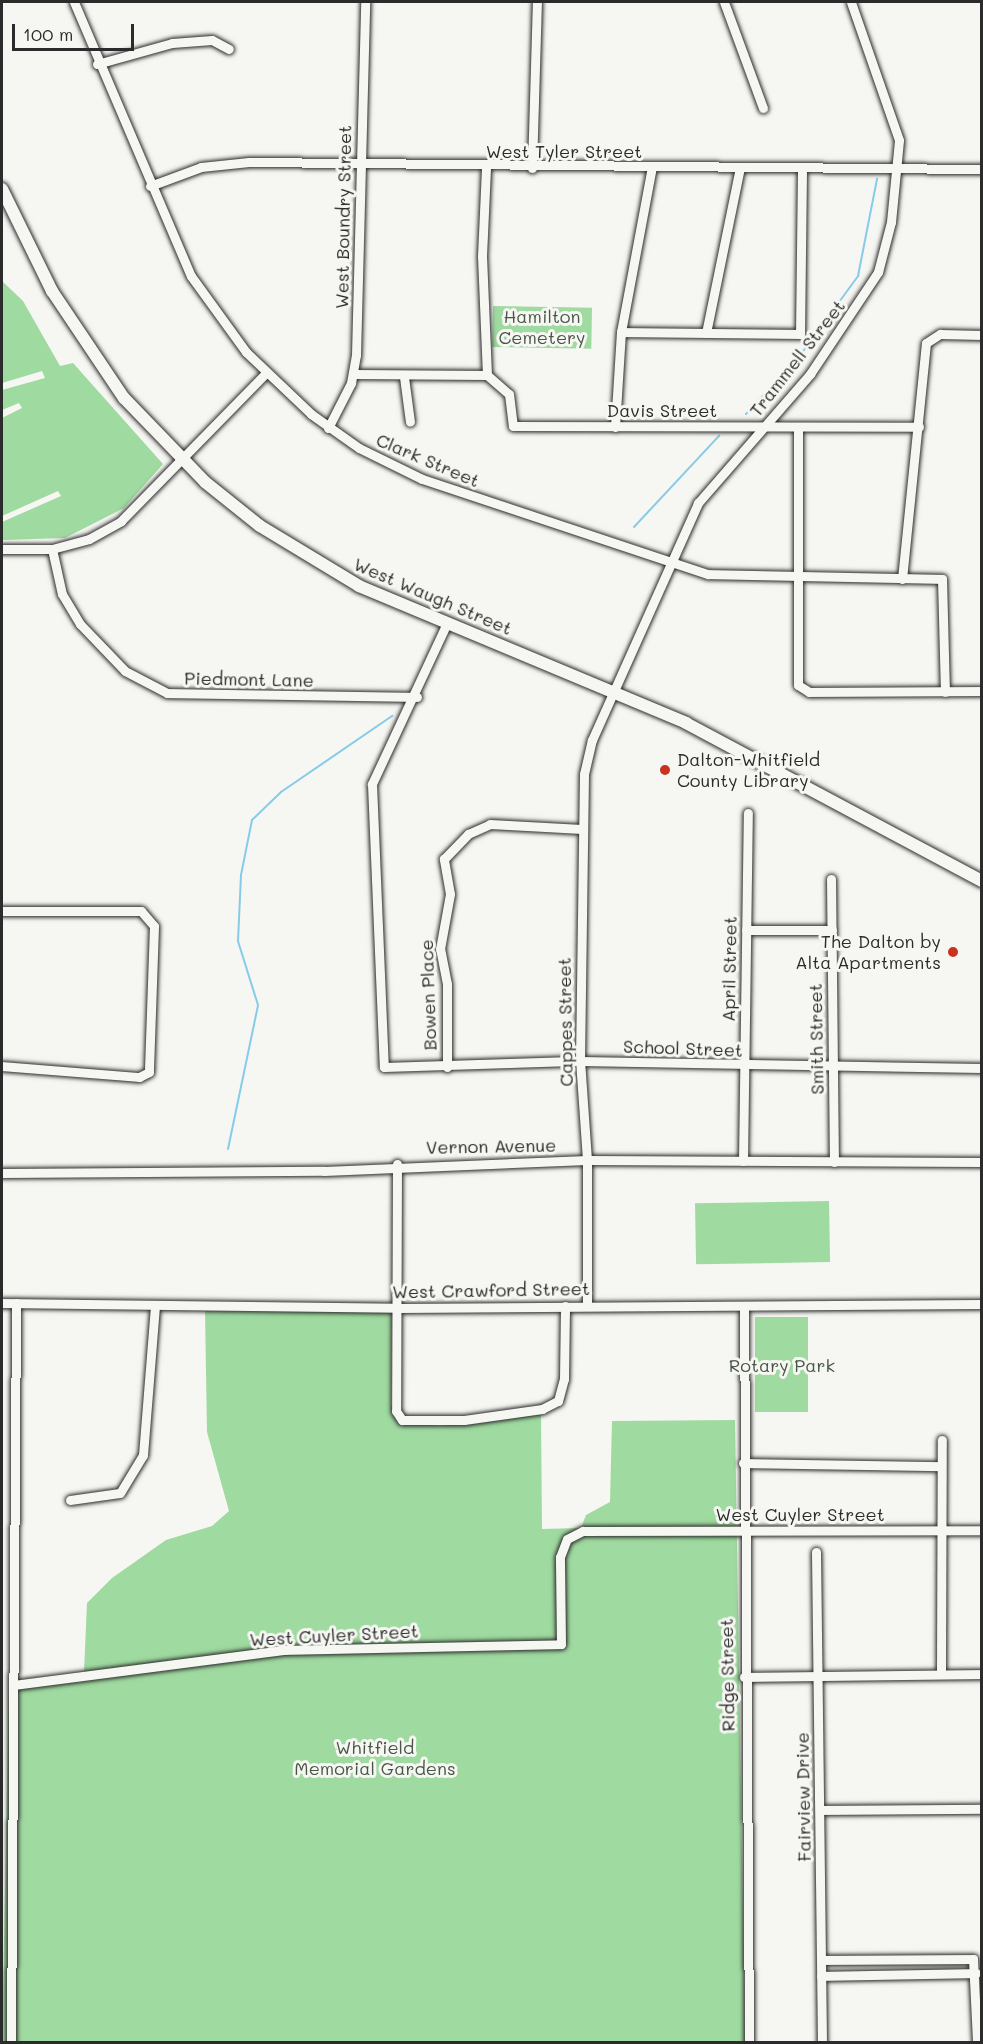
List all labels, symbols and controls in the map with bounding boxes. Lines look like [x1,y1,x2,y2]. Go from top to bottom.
scale bar [15,12,136,50]
text: 100 m [23,22,73,46]
street label: West Boundry Street [331,125,355,309]
street label: West Tyler Street [486,140,642,162]
street label: Trammell Street [745,295,849,421]
park label: Hamilton Cemetery [499,306,585,348]
street label: Davis Street [607,399,717,421]
street label: Clark Street [373,429,483,491]
street label: West Waugh Street [351,553,515,639]
street label: Piedmont Lane [184,667,314,691]
place label: Dalton-Whitfield County Library [677,749,820,792]
marker: Dalton-Whitfield County Library [658,763,672,777]
street label: April Street [717,916,741,1022]
place label: The Dalton by Alta Apartments [795,931,941,974]
street label: Bowen Place [415,939,441,1051]
marker: The Dalton by Alta Apartments [946,945,960,959]
street label: Cappes Street [553,957,577,1087]
street label: Smith Street [804,983,828,1095]
street label: School Street [623,1035,743,1061]
street label: Vernon Avenue [426,1134,556,1158]
street label: West Crawford Street [392,1277,590,1303]
park label: Rotary Park [729,1354,835,1376]
street label: West Cuyler Street [715,1503,885,1525]
street label: Ridge Street [715,1618,739,1732]
street label: West Cuyler Street [249,1620,419,1650]
street label: Fairview Drive [791,1732,815,1862]
park label: Whitfield Memorial Gardens [294,1737,456,1780]

